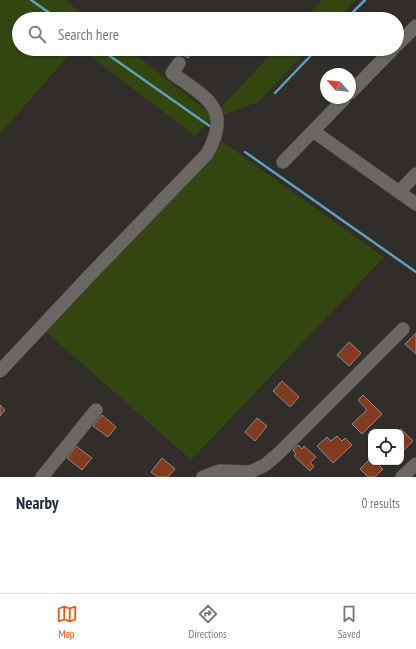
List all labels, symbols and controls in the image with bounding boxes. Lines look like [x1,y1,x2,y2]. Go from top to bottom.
search box [12,12,404,56]
icon: search [26,23,48,45]
text: Search here [58,25,119,44]
north arrow [320,68,356,104]
map controls [368,429,404,465]
button: locate [368,429,404,465]
text: Nearby [16,492,59,514]
text: 0 results [361,495,400,512]
tab: Map [56,603,78,641]
tab: Directions [189,603,227,641]
tab: Saved [338,603,360,641]

